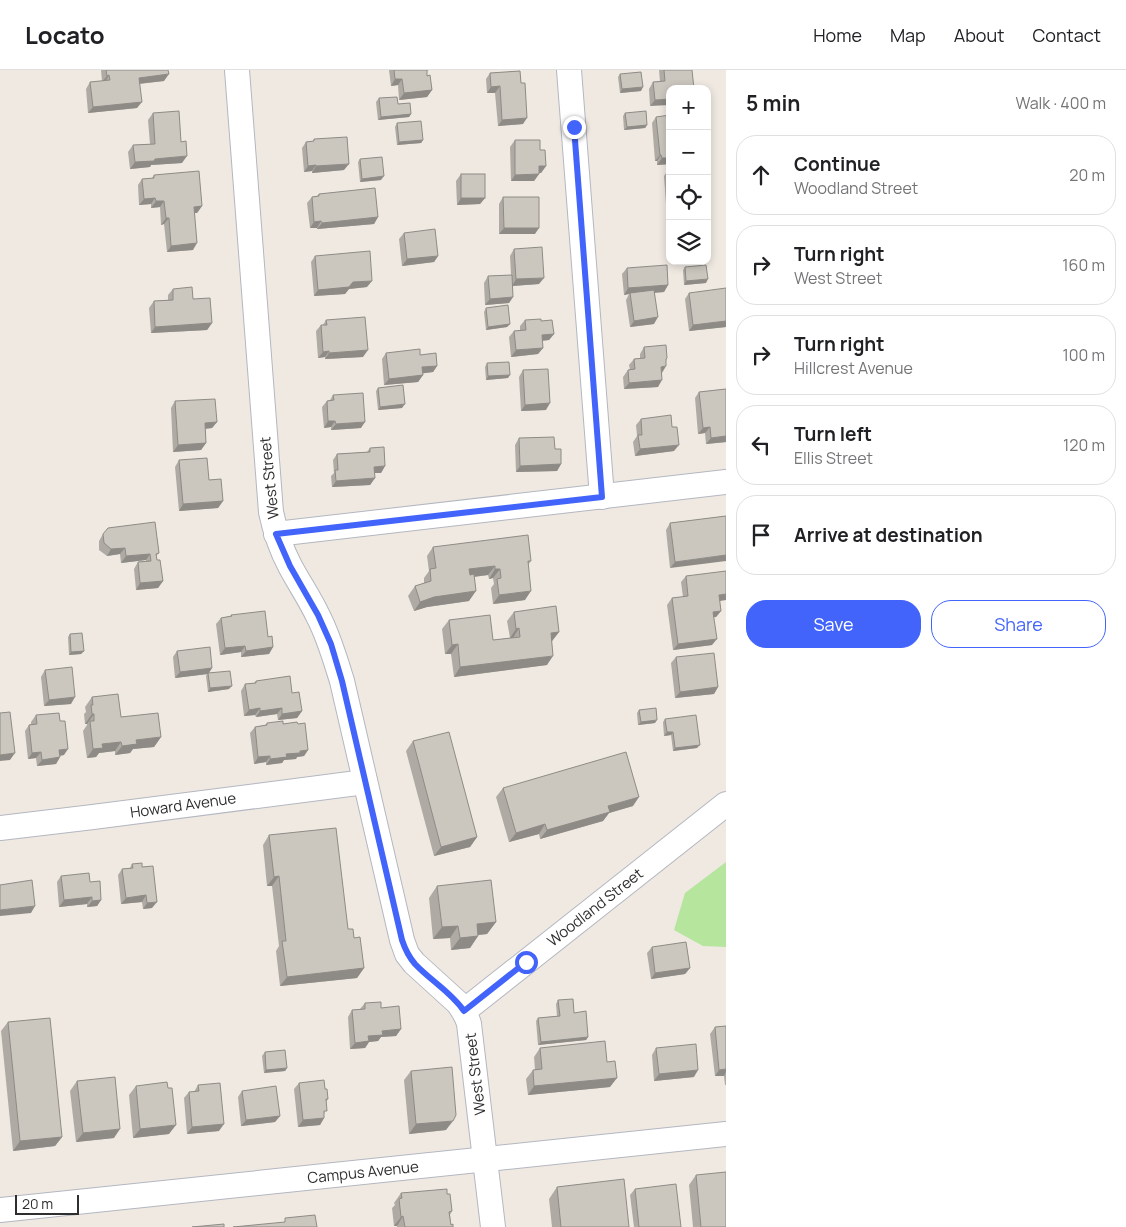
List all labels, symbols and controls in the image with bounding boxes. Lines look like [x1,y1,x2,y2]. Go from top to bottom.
text: Locato [25,18,105,51]
text: Home [813,23,862,47]
text: Map [890,23,926,47]
text: About [954,23,1004,47]
text: Contact [1032,23,1101,47]
map controls [666,85,711,265]
button: + [666,85,711,130]
text: 5 min [746,89,800,117]
text: Walk · 400 m [1015,92,1106,114]
route end [563,116,586,139]
button: − [666,130,711,175]
text: Continue [794,151,880,177]
icon: ahead [747,161,775,189]
text: 20 m [1069,164,1105,186]
button: locate [666,175,711,220]
text: Woodland Street [794,177,918,199]
button: layers [666,220,711,265]
text: Turn right [794,241,884,267]
icon: right [747,251,775,279]
text: 160 m [1062,254,1105,276]
text: West Street [794,267,882,289]
text: Turn right [794,331,884,357]
icon: right [747,341,775,369]
text: 100 m [1062,344,1105,366]
text: Hillcrest Avenue [794,357,913,379]
text: Turn left [794,421,872,447]
icon: left [747,431,775,459]
text: 120 m [1063,434,1105,456]
street label: West Street [254,436,284,520]
text: Ellis Street [794,447,873,469]
icon: arrive [747,521,775,549]
text: Arrive at destination [794,522,983,548]
button: Save [746,600,921,648]
button: Share [931,600,1106,648]
street label: Howard Avenue [129,787,238,823]
street label: Woodland Street [543,863,647,951]
route start [515,951,538,974]
street label: West Street [460,1032,490,1116]
street label: Campus Avenue [306,1156,420,1188]
scale bar [15,1192,79,1215]
text: 20 m [22,1194,53,1213]

